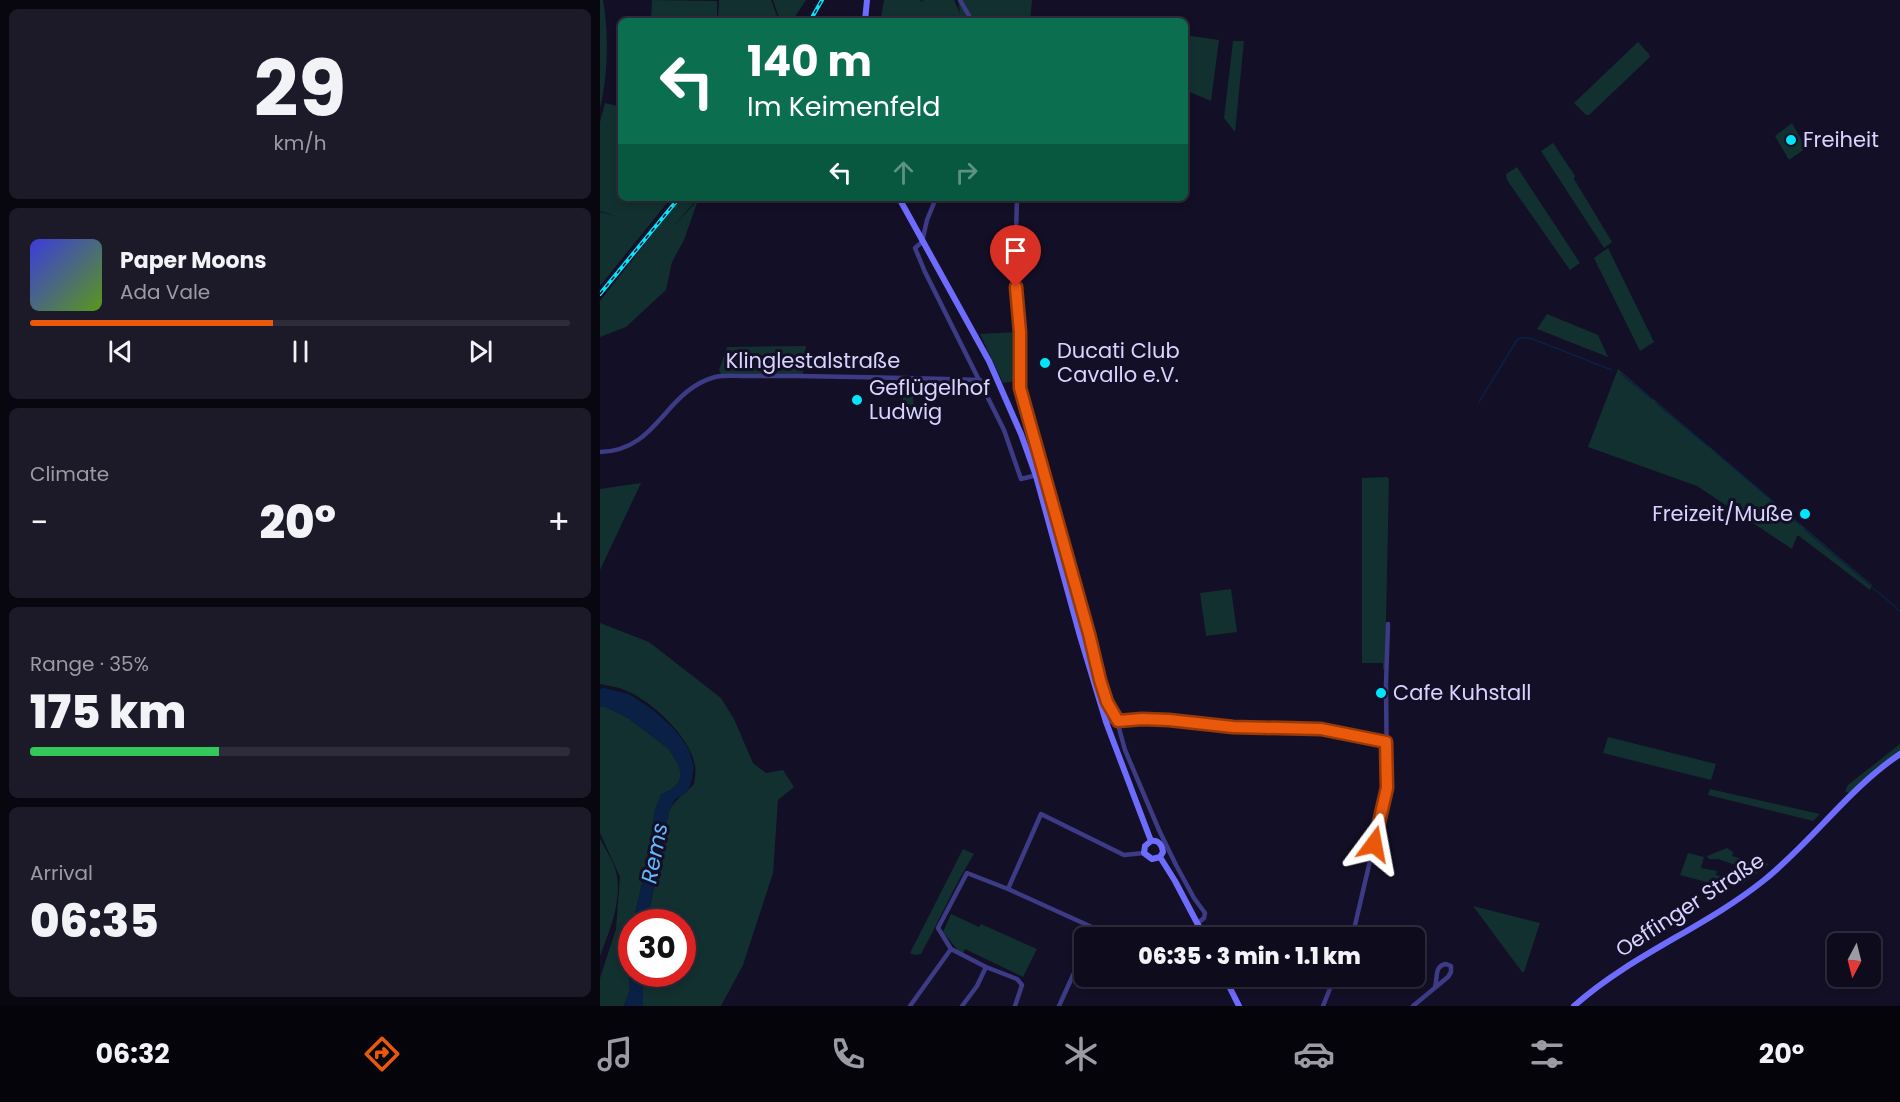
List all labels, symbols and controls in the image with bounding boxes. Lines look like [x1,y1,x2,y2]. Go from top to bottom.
text: 140 m [747,32,872,91]
text: 29 [254,34,346,143]
icon: left [648,42,726,120]
text: Im Keimenfeld [747,88,941,125]
place label: Freiheit [1803,125,1879,154]
text: km/h [273,129,327,157]
marker: Freiheit [1784,133,1798,147]
icon: left [824,156,857,189]
icon: ahead [887,156,920,189]
icon: right [950,156,983,189]
pin [990,225,1041,287]
icon: arrive [999,234,1032,267]
text: Paper Moons [120,245,267,276]
text: Ada Vale [120,278,210,306]
icon: previous [104,335,137,368]
icon: pause [284,335,317,368]
icon: next [464,335,497,368]
place label: Ducati Club Cavallo e.V. [1057,336,1180,389]
street label: Klinglestalstraße [726,346,900,375]
marker: Ducati Club Cavallo e.V. [1038,356,1052,370]
place label: Geflügelhof Ludwig [869,373,990,426]
marker: Geflügelhof Ludwig [850,393,864,407]
text: Climate [30,460,109,488]
text: 20° [259,491,336,554]
text: − [30,499,48,546]
text: + [547,499,570,546]
place label: Freizeit/Muße [1652,499,1793,528]
marker: Freizeit/Muße [1798,507,1812,521]
text: Range · 35% [30,650,149,678]
place label: Cafe Kuhstall [1393,678,1532,707]
text: 175 km [30,681,186,744]
marker: Cafe Kuhstall [1374,686,1388,700]
position arrow [1342,812,1406,876]
water label: Rems [633,820,676,886]
street label: Oeffinger Straße [1610,846,1770,964]
text: Arrival [30,859,93,887]
text: 06:35 [30,890,159,953]
speed limit sign: 30 [618,909,696,987]
north arrow [1827,933,1881,987]
map controls [1827,933,1881,987]
text: 06:35 · 3 min · 1.1 km [1138,941,1361,972]
icon: directions [361,1033,403,1075]
icon: music [594,1033,636,1075]
icon: phone [827,1033,869,1075]
icon: climate [1060,1033,1102,1075]
icon: car [1293,1033,1335,1075]
icon: filters [1526,1033,1568,1075]
text: 06:32 [96,1035,170,1072]
text: 20° [1759,1035,1804,1072]

